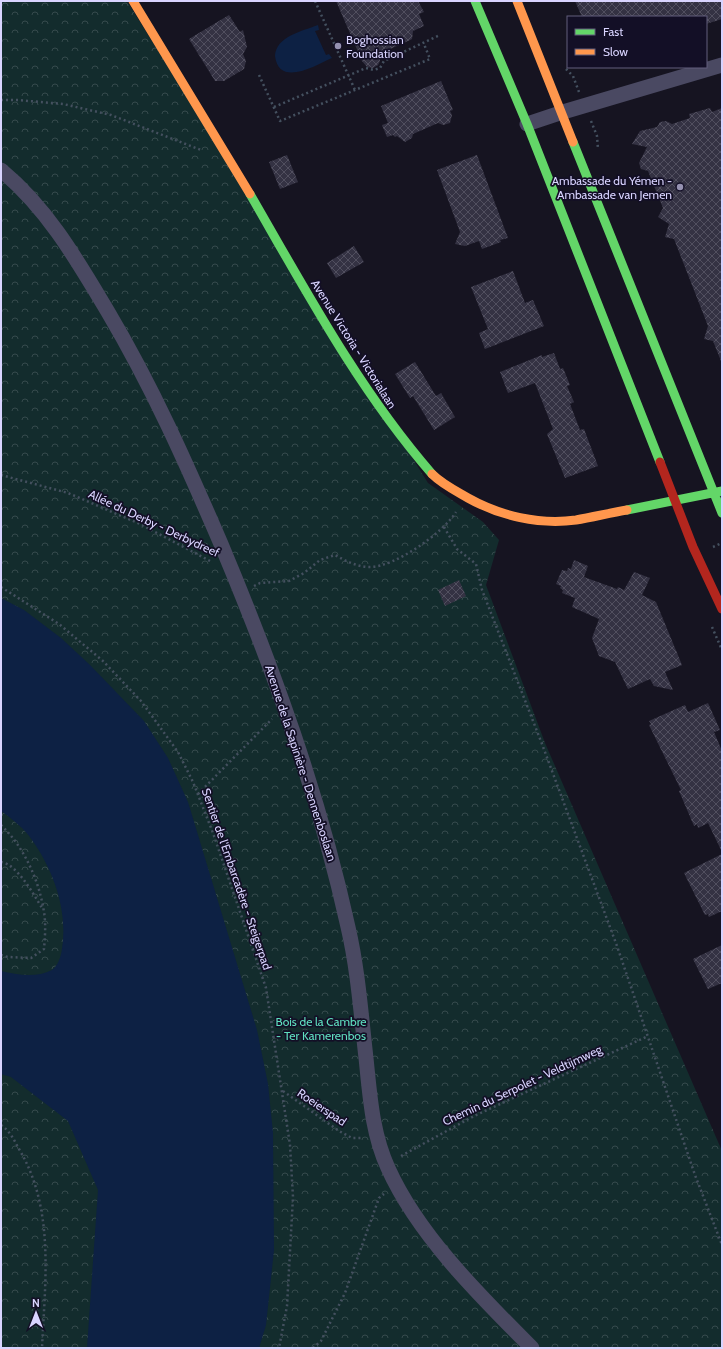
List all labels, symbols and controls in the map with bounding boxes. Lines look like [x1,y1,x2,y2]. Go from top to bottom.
legend [567,16,707,68]
text: Fast [603,24,623,39]
place label: Boghossian Foundation [346,32,404,61]
marker: Boghossian Foundation [333,41,343,51]
text: Slow [603,44,628,59]
place label: Ambassade du Yémen - Ambassade van Jemen [552,173,672,202]
marker: Ambassade du Yémen - Ambassade van Jemen [675,182,685,192]
street label: Avenue Victoria - Victorialaan [308,277,400,412]
street label: Allée du Derby - Derbydreef [86,486,222,560]
street label: Avenue de la Sapinière - Dennenboslaan [262,663,340,863]
street label: Sentier de l'Embarcadère - Steigerpad [199,786,275,972]
park label: Bois de la Cambre - Ter Kamerenbos [276,1014,366,1043]
street label: Chemin du Serpolet - Veldtijmweg [440,1041,605,1129]
street label: Roeierspad [294,1085,350,1129]
north arrow [16,1293,56,1333]
text: N [32,1296,40,1310]

